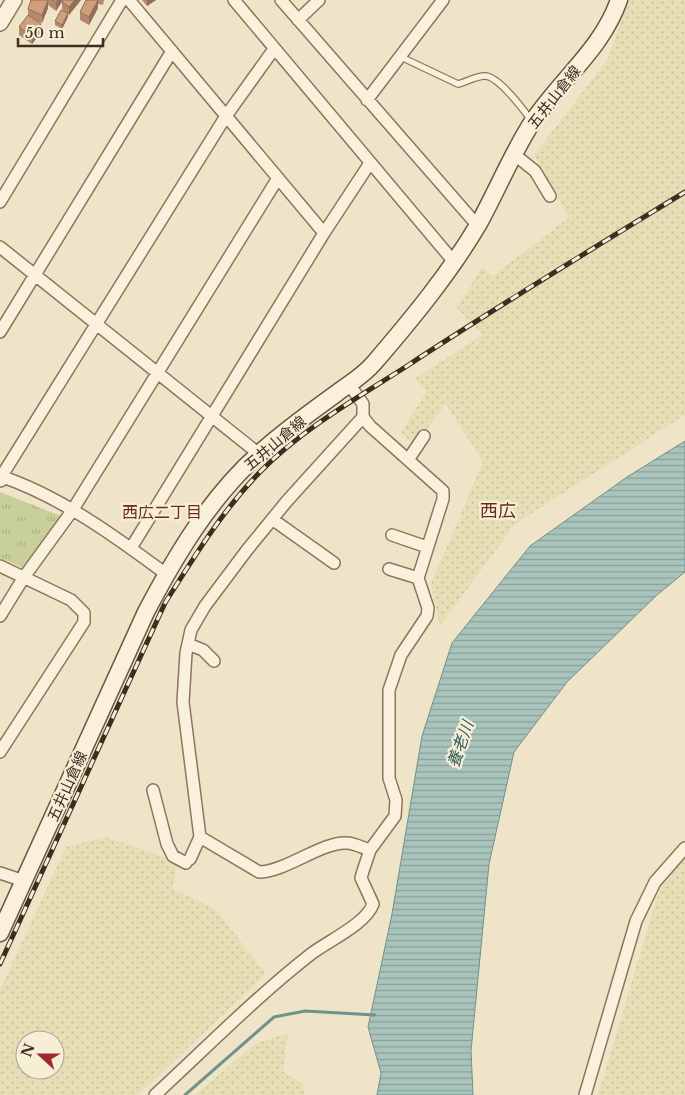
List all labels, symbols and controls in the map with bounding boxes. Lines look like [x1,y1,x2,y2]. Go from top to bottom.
scale bar [18,15,102,47]
text: 50 m [25,23,65,42]
street label: 五井山倉線 [523,62,585,132]
street label: 五井山倉線 [240,412,310,474]
district label: 西広 [480,500,516,522]
district label: 西広二丁目 [122,502,202,522]
water label: 養老川 [443,716,478,770]
street label: 五井山倉線 [43,748,91,824]
north arrow [15,1030,65,1080]
text: N [17,1041,39,1060]

